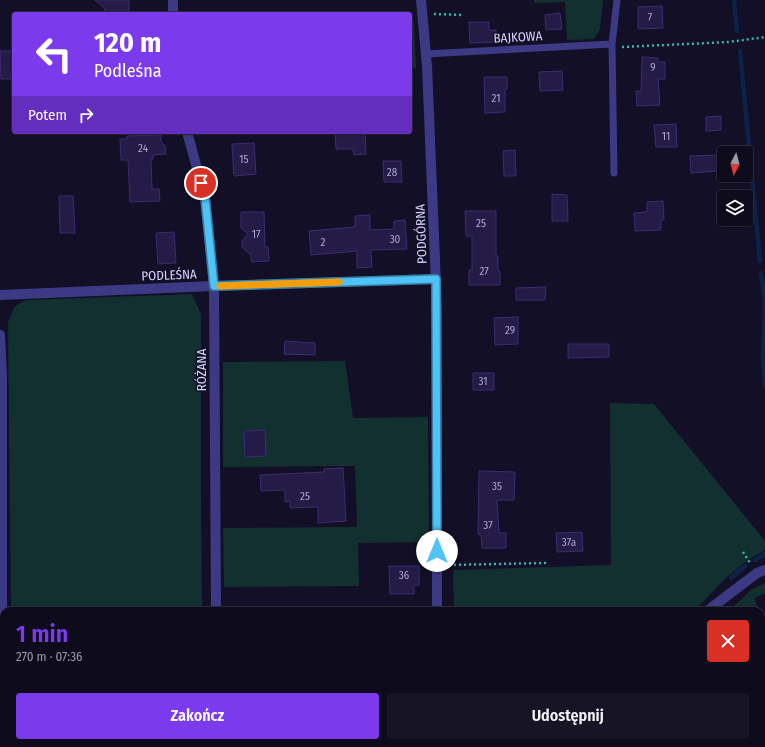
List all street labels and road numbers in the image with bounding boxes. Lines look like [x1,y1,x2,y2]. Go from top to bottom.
street label: BAJKOWA [493,28,543,46]
street label: PODGÓRNA [412,204,430,264]
street label: PODLEŚNA [141,267,197,283]
street label: RÓŻANA [194,349,209,391]

